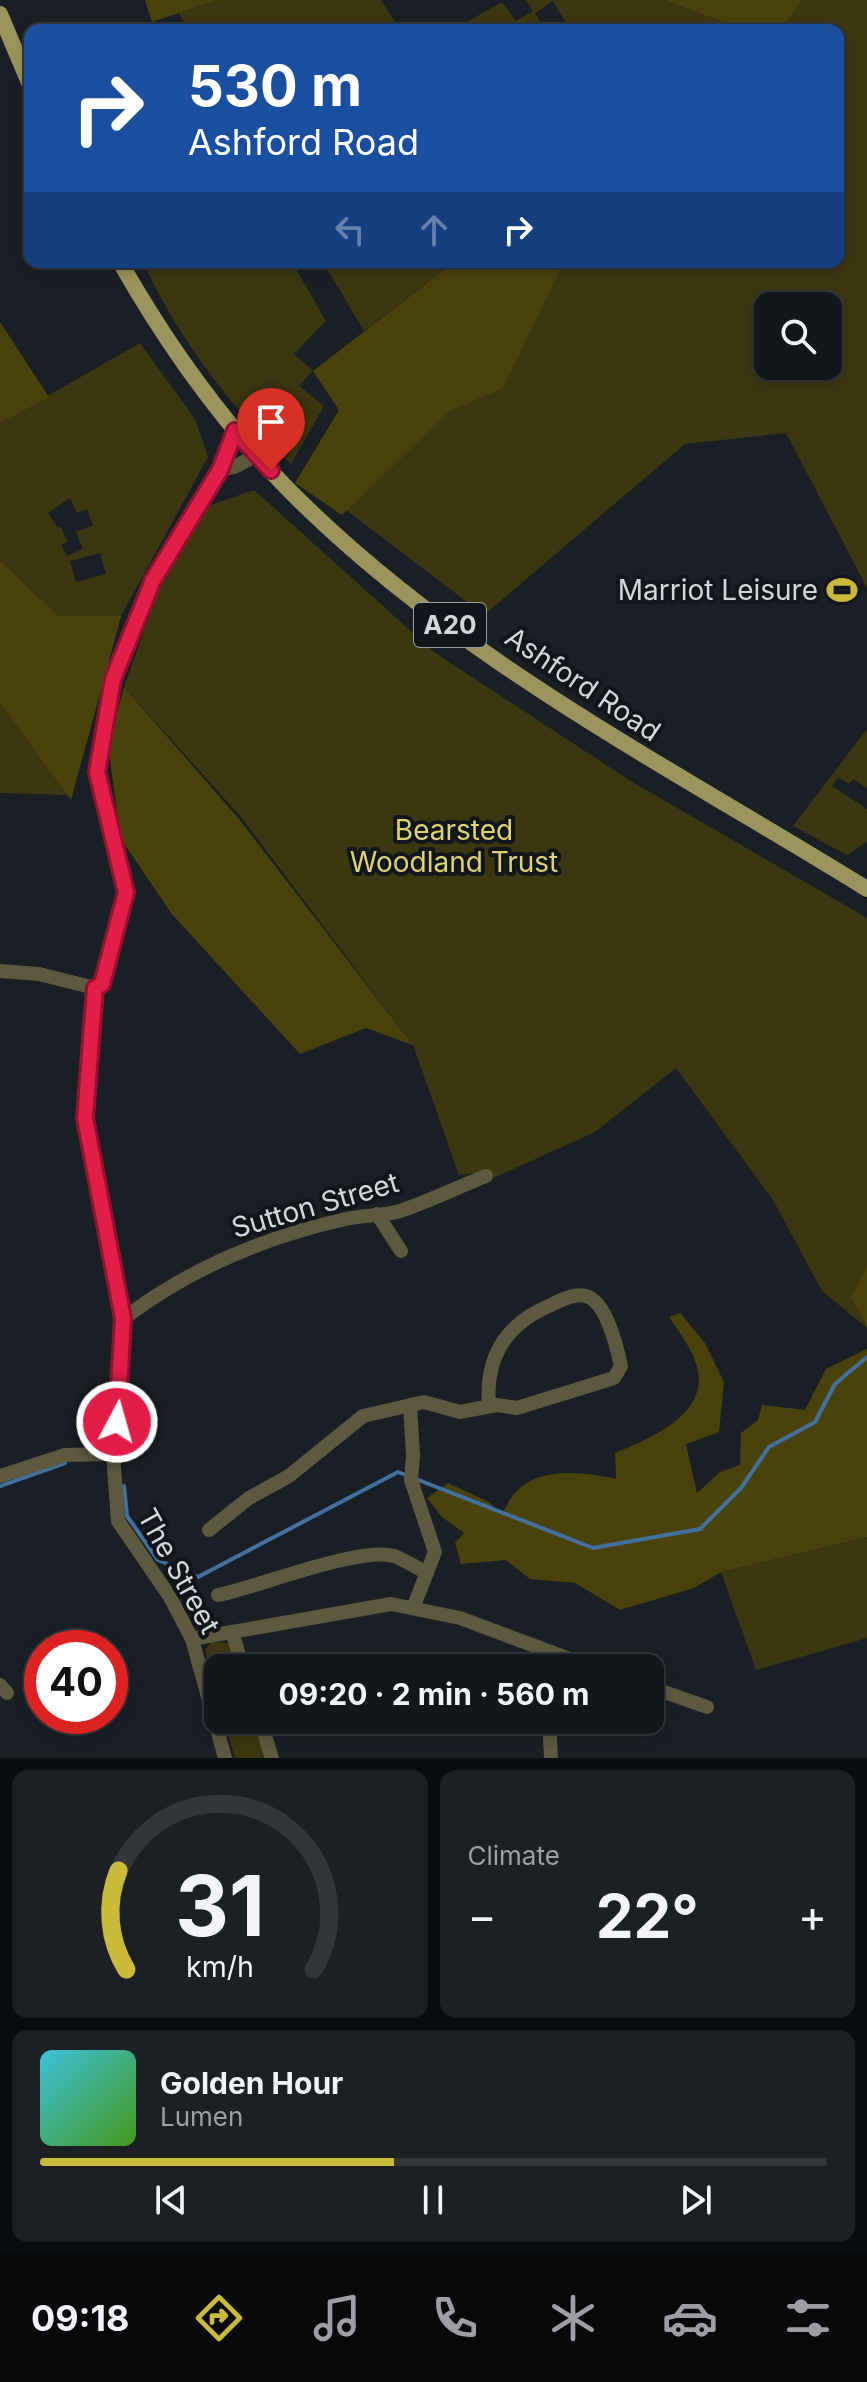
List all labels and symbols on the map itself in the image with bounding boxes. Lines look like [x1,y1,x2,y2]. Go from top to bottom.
pin [237,388,305,470]
place label: Marriot Leisure [618,573,818,607]
sports icon: Marriot Leisure [825,573,859,607]
road number: A20 [414,603,486,647]
street label: Ashford Road [499,620,667,748]
park label: Bearsted Woodland Trust [350,813,558,879]
street label: Sutton Street [228,1165,402,1245]
position arrow [75,1380,159,1464]
street label: The Street [131,1502,227,1640]
speed limit sign: 40 [24,1630,128,1734]

